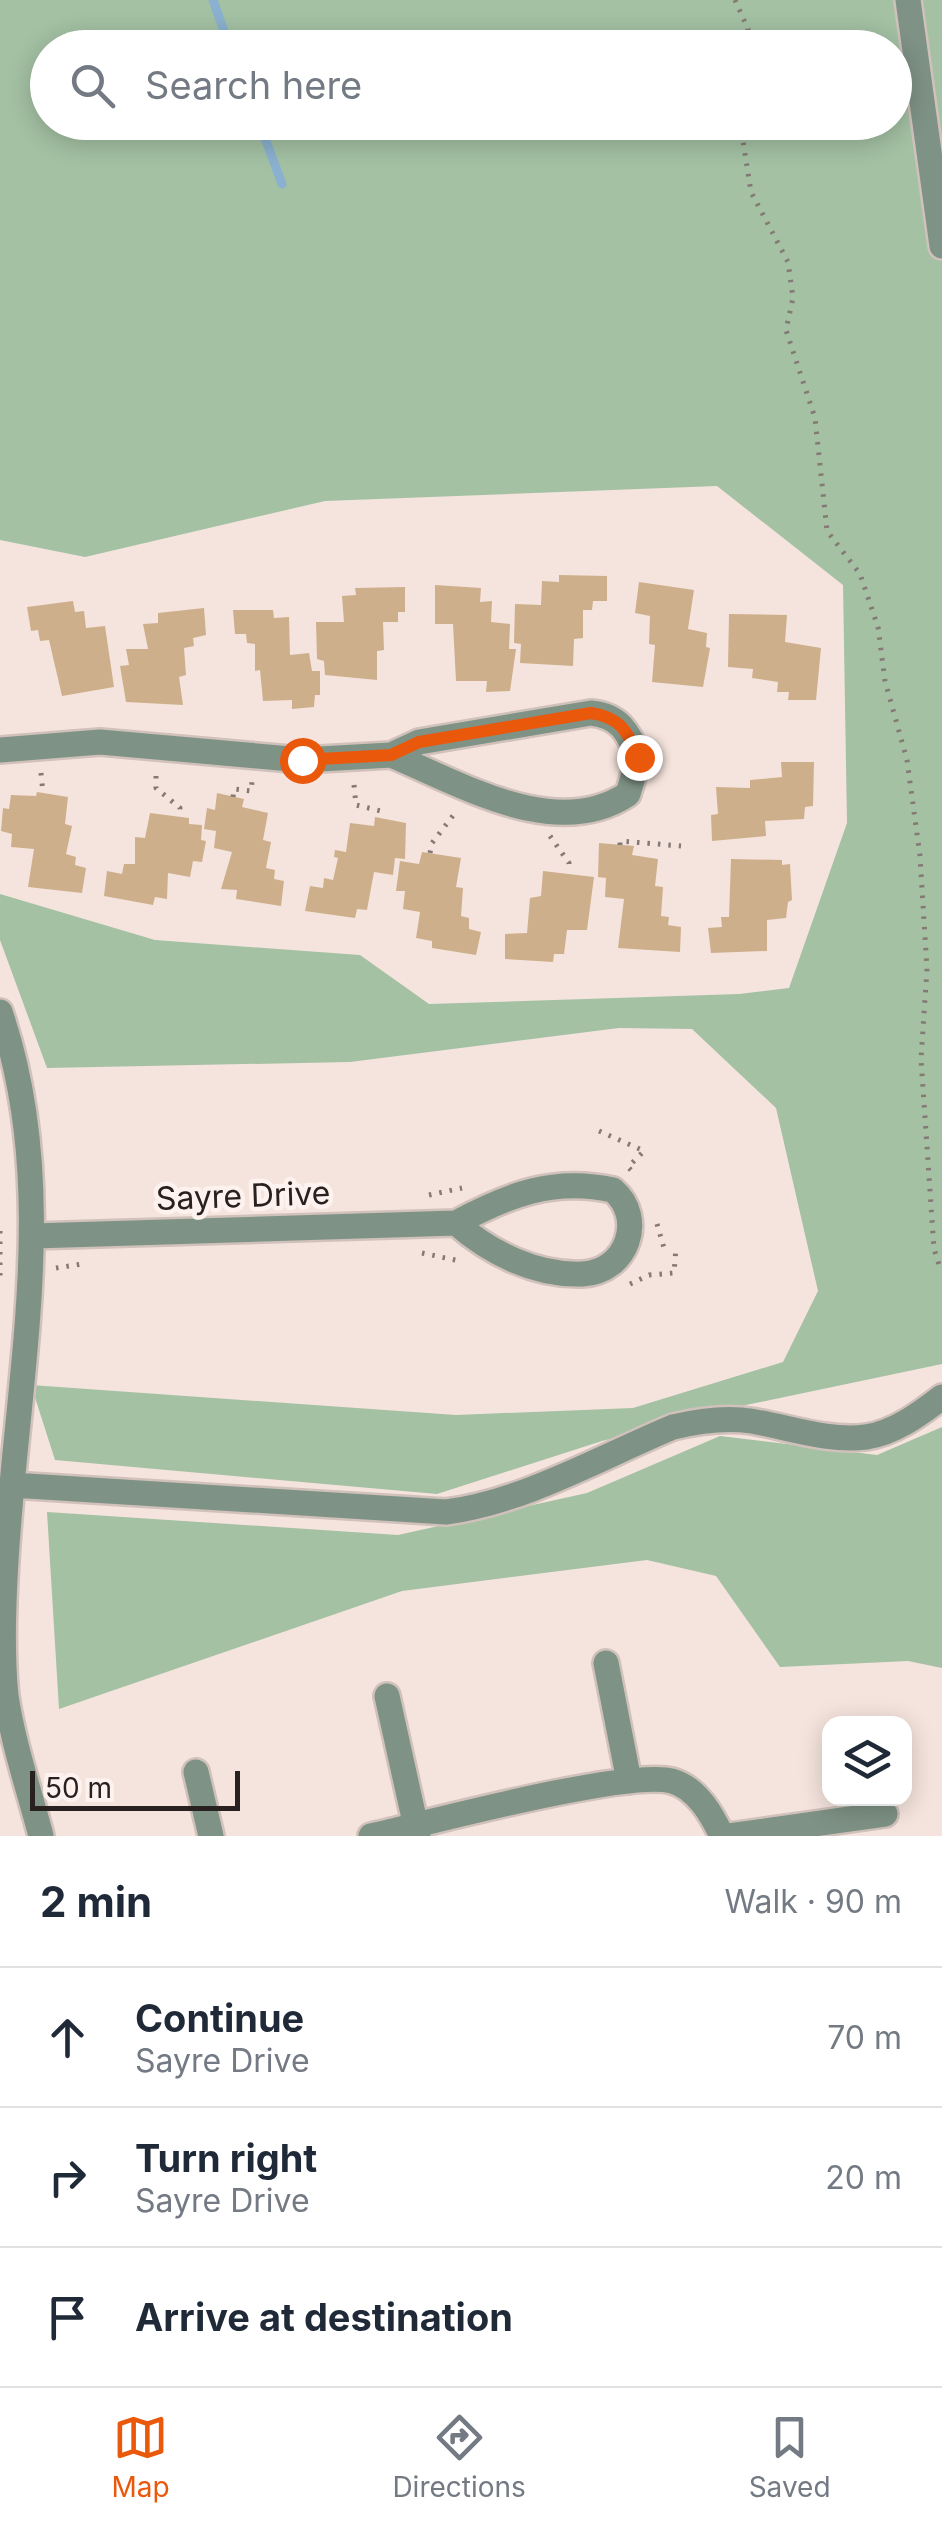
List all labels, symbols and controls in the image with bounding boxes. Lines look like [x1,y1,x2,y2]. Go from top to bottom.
search box [30,30,912,140]
icon: search [65,58,120,113]
text: Search here [145,62,362,108]
route end [617,735,663,781]
route start [280,738,326,784]
street label: Sayre Drive [155,1173,331,1218]
map controls [822,1716,912,1806]
button: layers [822,1716,912,1806]
scale bar [30,1766,240,1810]
text: 50 m [45,1771,112,1805]
text: 2 min [40,1876,152,1927]
text: Walk · 90 m [725,1882,902,1921]
text: Continue [135,1995,304,2041]
icon: ahead [40,2010,95,2065]
text: 70 m [827,2018,902,2057]
text: Sayre Drive [135,2041,310,2080]
text: Turn right [135,2135,317,2181]
icon: right [40,2150,95,2205]
text: 20 m [825,2158,902,2197]
text: Sayre Drive [135,2181,310,2220]
icon: arrive [40,2290,95,2345]
text: Arrive at destination [135,2294,513,2340]
tab: Map [111,2410,170,2504]
tab: Directions [392,2410,526,2504]
tab: Saved [749,2410,831,2504]

